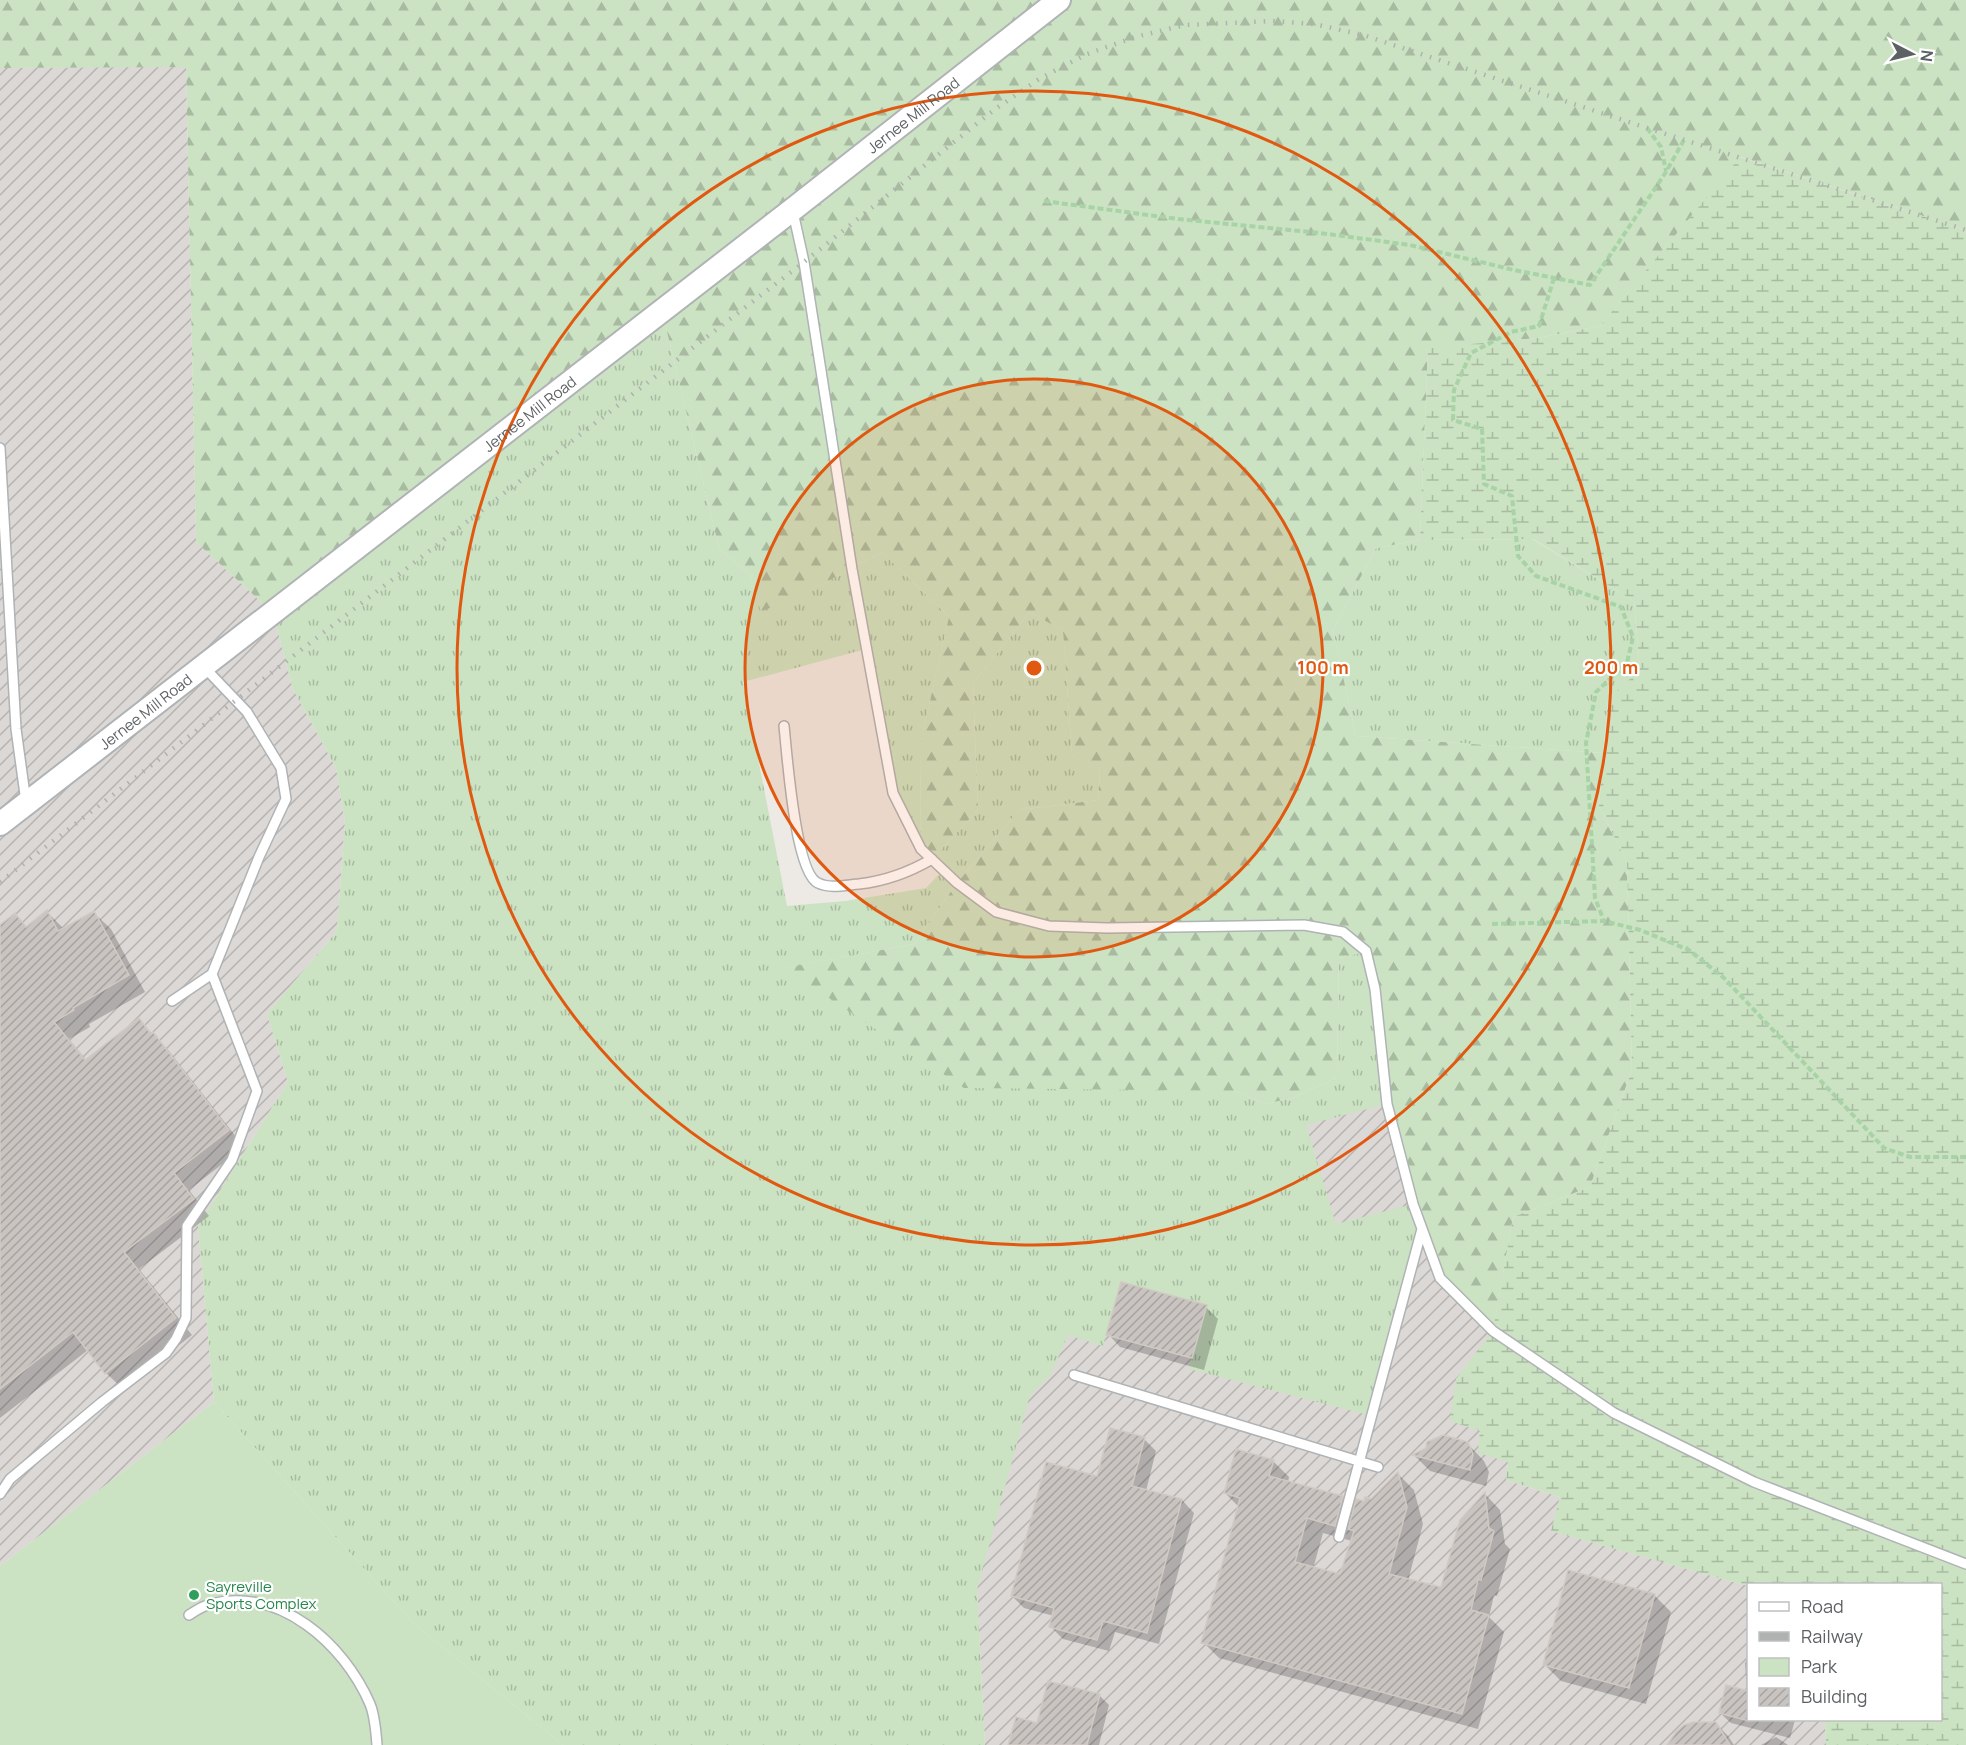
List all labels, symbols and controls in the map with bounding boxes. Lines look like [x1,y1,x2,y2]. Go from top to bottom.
north arrow [1882,24,1942,84]
text: N [1915,49,1939,63]
street label: Jernee Mill Road [862,72,964,158]
street label: Jernee Mill Road [479,371,580,456]
text: 100 m [1297,655,1349,679]
text: 200 m [1584,655,1638,679]
centre of rings [1024,658,1044,678]
street label: Jernee Mill Road [95,669,196,754]
place label: Sayreville Sports Complex [206,1576,316,1614]
legend [1747,1583,1942,1721]
marker: Sayreville Sports Complex [187,1588,201,1602]
text: Road [1801,1594,1844,1618]
text: Railway [1801,1624,1863,1648]
text: Park [1801,1654,1838,1678]
text: Building [1801,1684,1867,1708]

